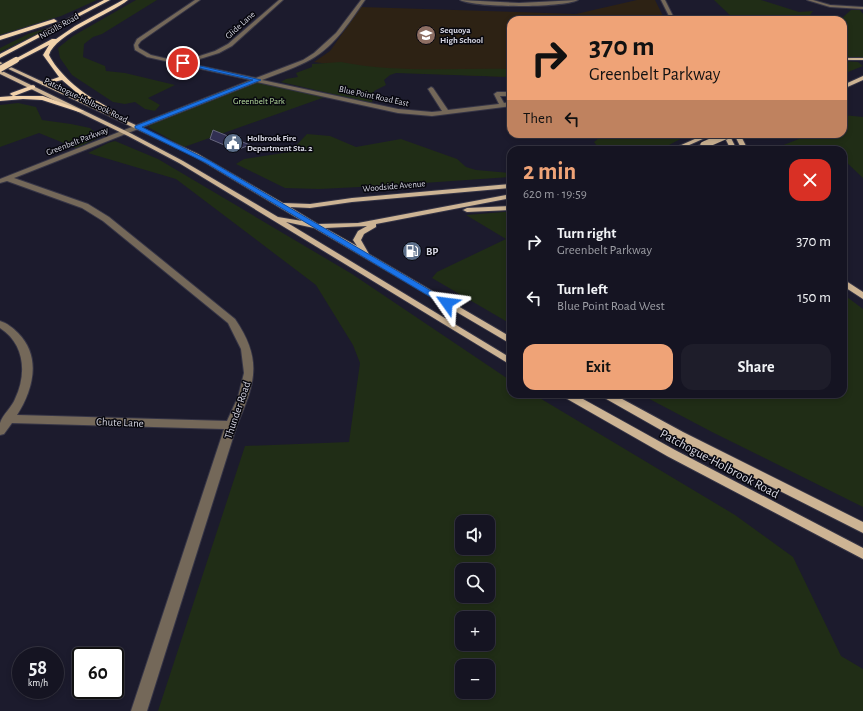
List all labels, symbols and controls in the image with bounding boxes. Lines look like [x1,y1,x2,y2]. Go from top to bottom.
street label: Glide Lane [224,10,257,41]
street label: Nicolls Road [38,12,81,41]
school or university icon: Sequoya High School [415,24,437,46]
place label: Sequoya High School [440,26,483,45]
icon: right [523,32,575,84]
text: 370 m [589,33,655,61]
pin [166,46,200,80]
icon: arrive [172,52,194,74]
text: Greenbelt Parkway [589,66,721,84]
street label: Patchogue-Holbrook Road [43,76,129,125]
street label: Blue Point Road East [338,85,410,108]
park label: Greenbelt Park [233,97,286,106]
icon: left [561,108,583,130]
text: Then [523,111,553,126]
street label: Greenbelt Parkway [45,125,110,157]
public building icon: Holbrook Fire Department Sta. 2 [222,132,244,154]
place label: Holbrook Fire Department Sta. 2 [247,134,313,153]
button: close [789,159,831,201]
text: 2 min [523,160,576,184]
street label: Woodside Avenue [362,179,426,194]
text: 620 m · 19:59 [523,188,587,201]
text: Turn right [557,226,616,241]
icon: right [523,231,545,253]
text: 370 m [796,234,831,249]
fuel station icon: BP [401,240,423,262]
text: Greenbelt Parkway [557,244,652,257]
place label: BP [426,246,438,257]
position arrow [426,282,468,324]
text: Turn left [557,282,608,297]
icon: left [523,287,545,309]
text: 150 m [797,290,831,305]
text: Blue Point Road West [557,300,665,313]
button: Exit [523,344,673,390]
button: Share [681,344,831,390]
street label: Thunder Road [222,380,253,440]
street label: Chute Lane [96,416,144,429]
street label: Patchogue-Holbrook Road [658,427,781,501]
map controls [455,515,495,699]
button: sound [455,515,495,555]
button: search [455,563,495,603]
button: + [455,611,495,651]
speed limit sign: 60 [72,647,124,699]
text: 58 [29,658,47,678]
button: − [455,659,495,699]
text: km/h [28,678,48,688]

